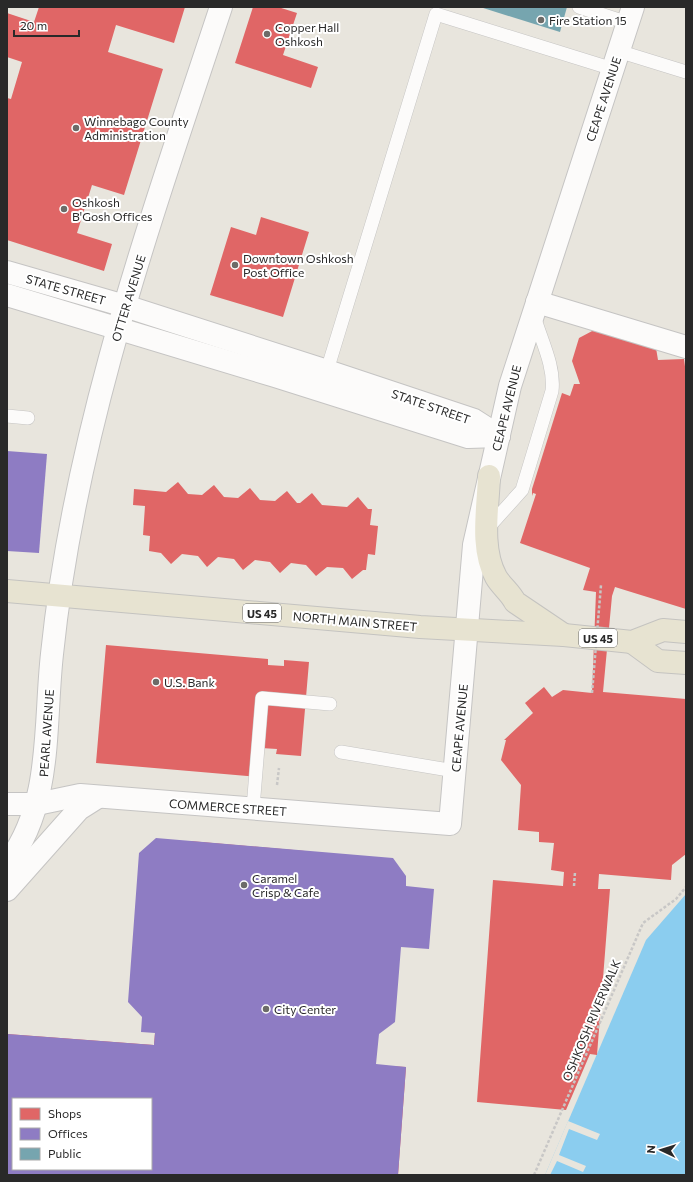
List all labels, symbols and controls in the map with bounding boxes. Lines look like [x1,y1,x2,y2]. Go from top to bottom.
scale bar [14,12,79,38]
place label: Fire Station 15 [549,13,627,27]
marker: Fire Station 15 [536,15,546,25]
text: 20 m [20,18,47,32]
place label: Copper Hall Oshkosh [275,20,339,48]
marker: Copper Hall Oshkosh [262,29,272,39]
street label: CEAPE AVENUE [583,55,623,143]
place label: Winnebago County Administration [84,114,189,142]
marker: Winnebago County Administration [71,123,81,133]
place label: Oshkosh B'Gosh Offices [72,195,152,223]
marker: Oshkosh B'Gosh Offices [59,204,69,214]
place label: Downtown Oshkosh Post Office [243,251,354,279]
street label: OTTER AVENUE [108,253,148,343]
marker: Downtown Oshkosh Post Office [230,260,240,270]
street label: STATE STREET [24,271,108,307]
street label: CEAPE AVENUE [489,363,523,453]
street label: STATE STREET [390,386,473,426]
road number: US 45 [243,604,281,622]
street label: NORTH MAIN STREET [292,609,418,633]
road number: US 45 [579,629,617,647]
place label: U.S. Bank [164,675,215,689]
marker: U.S. Bank [151,677,161,687]
street label: CEAPE AVENUE [448,683,470,773]
street label: PEARL AVENUE [36,689,56,777]
street label: COMMERCE STREET [169,796,288,818]
place label: Caramel Crisp & Cafe [252,871,319,899]
marker: Caramel Crisp & Cafe [239,880,249,890]
street label: OSHKOSH RIVERWALK [559,957,623,1083]
place label: City Center [274,1002,336,1016]
marker: City Center [261,1004,271,1014]
legend [12,1098,152,1170]
text: Shops [48,1106,82,1120]
text: Offices [48,1126,88,1140]
north arrow [641,1130,681,1170]
text: N [644,1145,657,1154]
text: Public [48,1146,81,1160]

